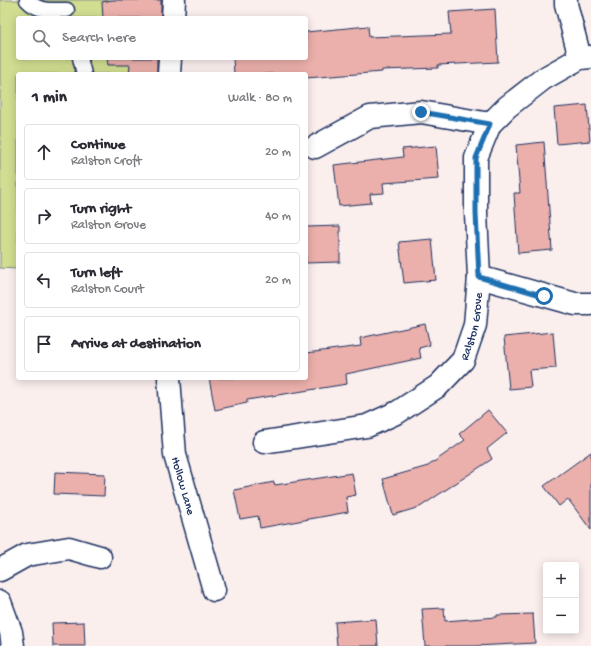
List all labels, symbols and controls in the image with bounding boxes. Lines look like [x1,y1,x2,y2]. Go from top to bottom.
search box [16,16,308,60]
icon: search [30,27,52,49]
text: Search here [62,29,136,47]
text: 1 min [32,88,67,108]
text: Walk · 80 m [228,91,292,106]
route end [412,103,430,121]
text: Continue [71,136,125,154]
icon: ahead [33,141,55,163]
text: 20 m [265,145,291,160]
text: Ralston Croft [71,154,142,169]
text: Turn right [71,200,131,218]
icon: right [33,205,55,227]
text: 40 m [265,209,291,224]
text: Ralston Grove [71,218,146,233]
text: Turn left [71,264,122,282]
icon: left [33,269,55,291]
text: 20 m [265,273,291,288]
text: Ralston Court [71,282,144,297]
route start [535,287,553,305]
street label: Ralston Grove [458,291,487,363]
icon: arrive [33,333,55,355]
text: Arrive at destination [71,335,201,353]
street label: Hollow Lane [167,455,197,517]
map controls [543,562,579,634]
button: + [543,562,579,598]
button: − [543,598,579,634]

